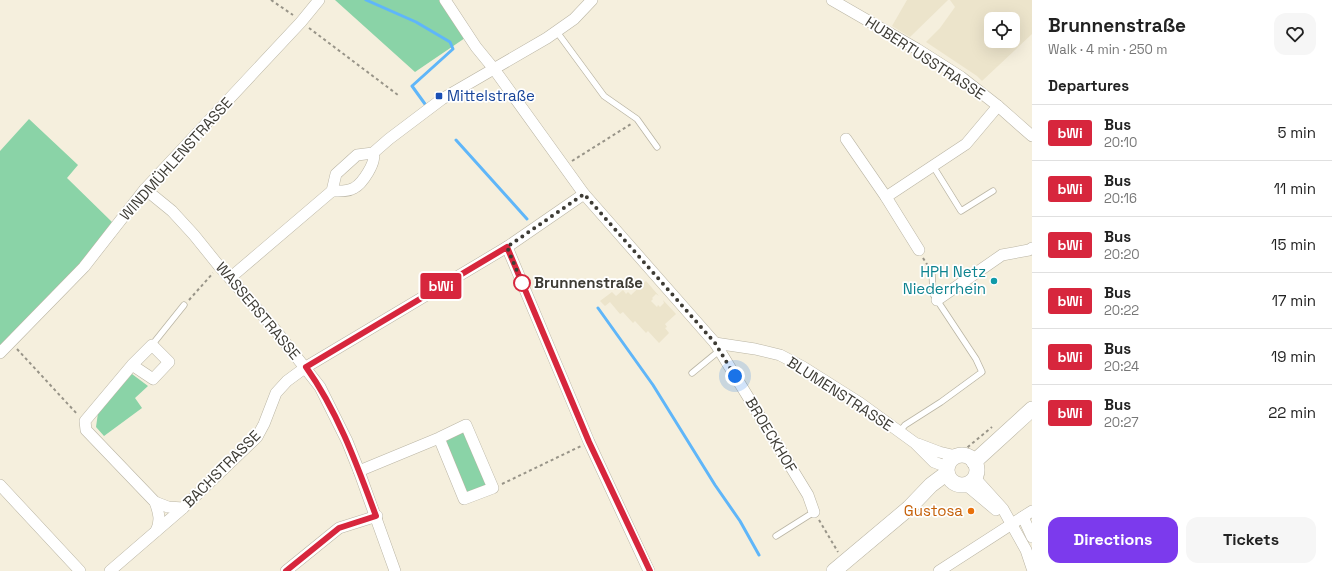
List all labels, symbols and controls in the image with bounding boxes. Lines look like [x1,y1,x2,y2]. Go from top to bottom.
street label: HUBERTUSSTRASSE [862,12,989,103]
map controls [984,12,1020,48]
button: locate [984,12,1020,48]
text: Brunnenstraße [1048,13,1186,38]
button: heart [1274,13,1316,55]
text: Walk · 4 min · 250 m [1048,41,1167,58]
text: Departures [1048,76,1129,95]
place label: Mittelstraße [447,86,535,105]
marker: Mittelstraße [434,91,444,101]
street label: WINDMÜHLENSTRASSE [115,93,236,224]
text: Bus [1104,115,1131,134]
text: 5 min [1277,123,1316,142]
text: bWi [1057,124,1083,142]
text: 20:10 [1104,134,1137,151]
text: Bus [1104,171,1131,190]
text: 11 min [1274,179,1316,198]
text: bWi [1057,180,1083,198]
text: 20:16 [1104,190,1137,207]
text: Bus [1104,227,1131,246]
text: 15 min [1271,235,1316,254]
text: bWi [1057,236,1083,254]
text: 20:20 [1104,246,1140,263]
street label: WASSERSTRASSE [212,258,305,363]
place label: HPH Netz Niederrhein [903,262,986,298]
line badge: bWi [418,273,464,299]
place label: Brunnenstraße [534,273,643,292]
marker: Brunnenstraße [513,274,531,292]
marker: HPH Netz Niederrhein [989,276,999,286]
text: bWi [428,277,454,295]
text: Bus [1104,283,1131,302]
text: 17 min [1272,291,1316,310]
text: bWi [1057,292,1083,310]
text: 20:22 [1104,302,1139,319]
text: Bus [1104,339,1131,358]
text: 19 min [1271,347,1316,366]
text: bWi [1057,348,1083,366]
street label: BLUMENSTRASSE [784,352,897,435]
text: 20:24 [1104,358,1139,375]
your location [725,366,745,386]
street label: BROECKHOF [741,394,801,476]
text: Bus [1104,395,1131,414]
text: 22 min [1268,403,1316,422]
text: bWi [1057,404,1083,422]
text: 20:27 [1104,414,1139,431]
street label: BACHSTRASSE [179,426,264,511]
place label: Gustosa [904,501,963,520]
marker: Gustosa [966,506,976,516]
button: Directions [1048,517,1178,563]
button: Tickets [1186,517,1316,563]

